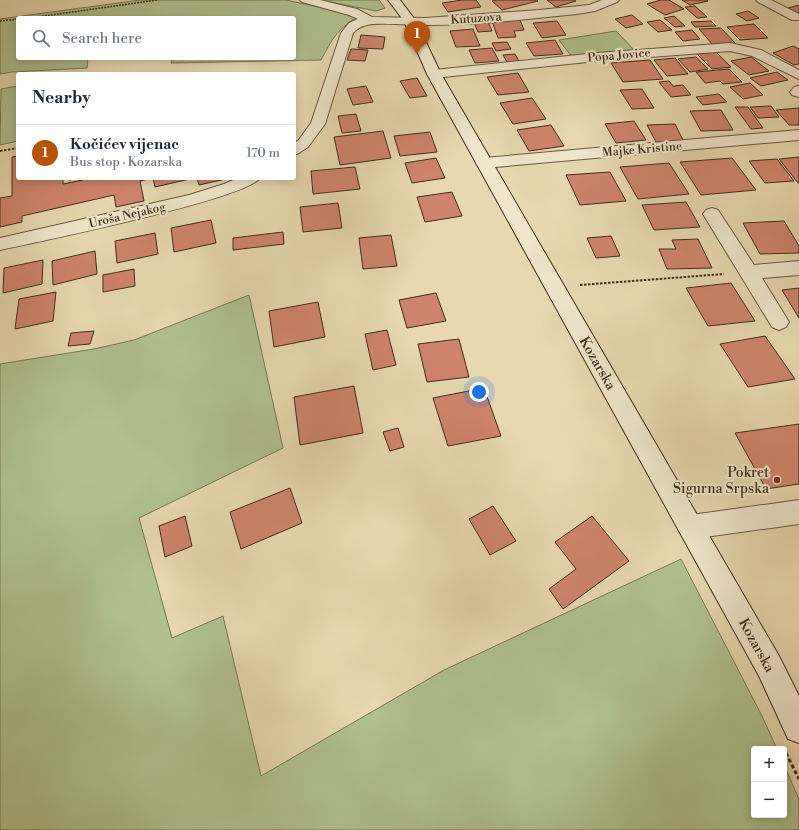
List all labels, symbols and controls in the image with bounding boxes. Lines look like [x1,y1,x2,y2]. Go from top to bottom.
street label: Kutuzova [450,9,503,28]
search box [16,16,296,60]
pin: 1 [404,21,430,54]
icon: search [30,27,52,49]
text: Search here [62,29,142,48]
street label: Popa Jovice [587,45,651,66]
text: Nearby [32,87,91,109]
text: Kočićev vijenac [70,135,179,154]
street label: Majke Kristine [601,139,683,160]
text: 1 [42,145,48,161]
text: 170 m [246,145,280,161]
text: Bus stop · Kozarska [70,154,182,170]
street label: Uroša Nejakog [87,199,168,232]
street label: Kozarska [575,334,620,394]
your location [469,382,489,402]
place label: Pokret Sigurna Srpska [673,464,770,498]
marker: Pokret Sigurna Srpska [772,475,782,485]
street label: Kozarska [734,615,779,676]
map controls [751,746,787,818]
button: + [751,746,787,782]
button: − [751,782,787,818]

